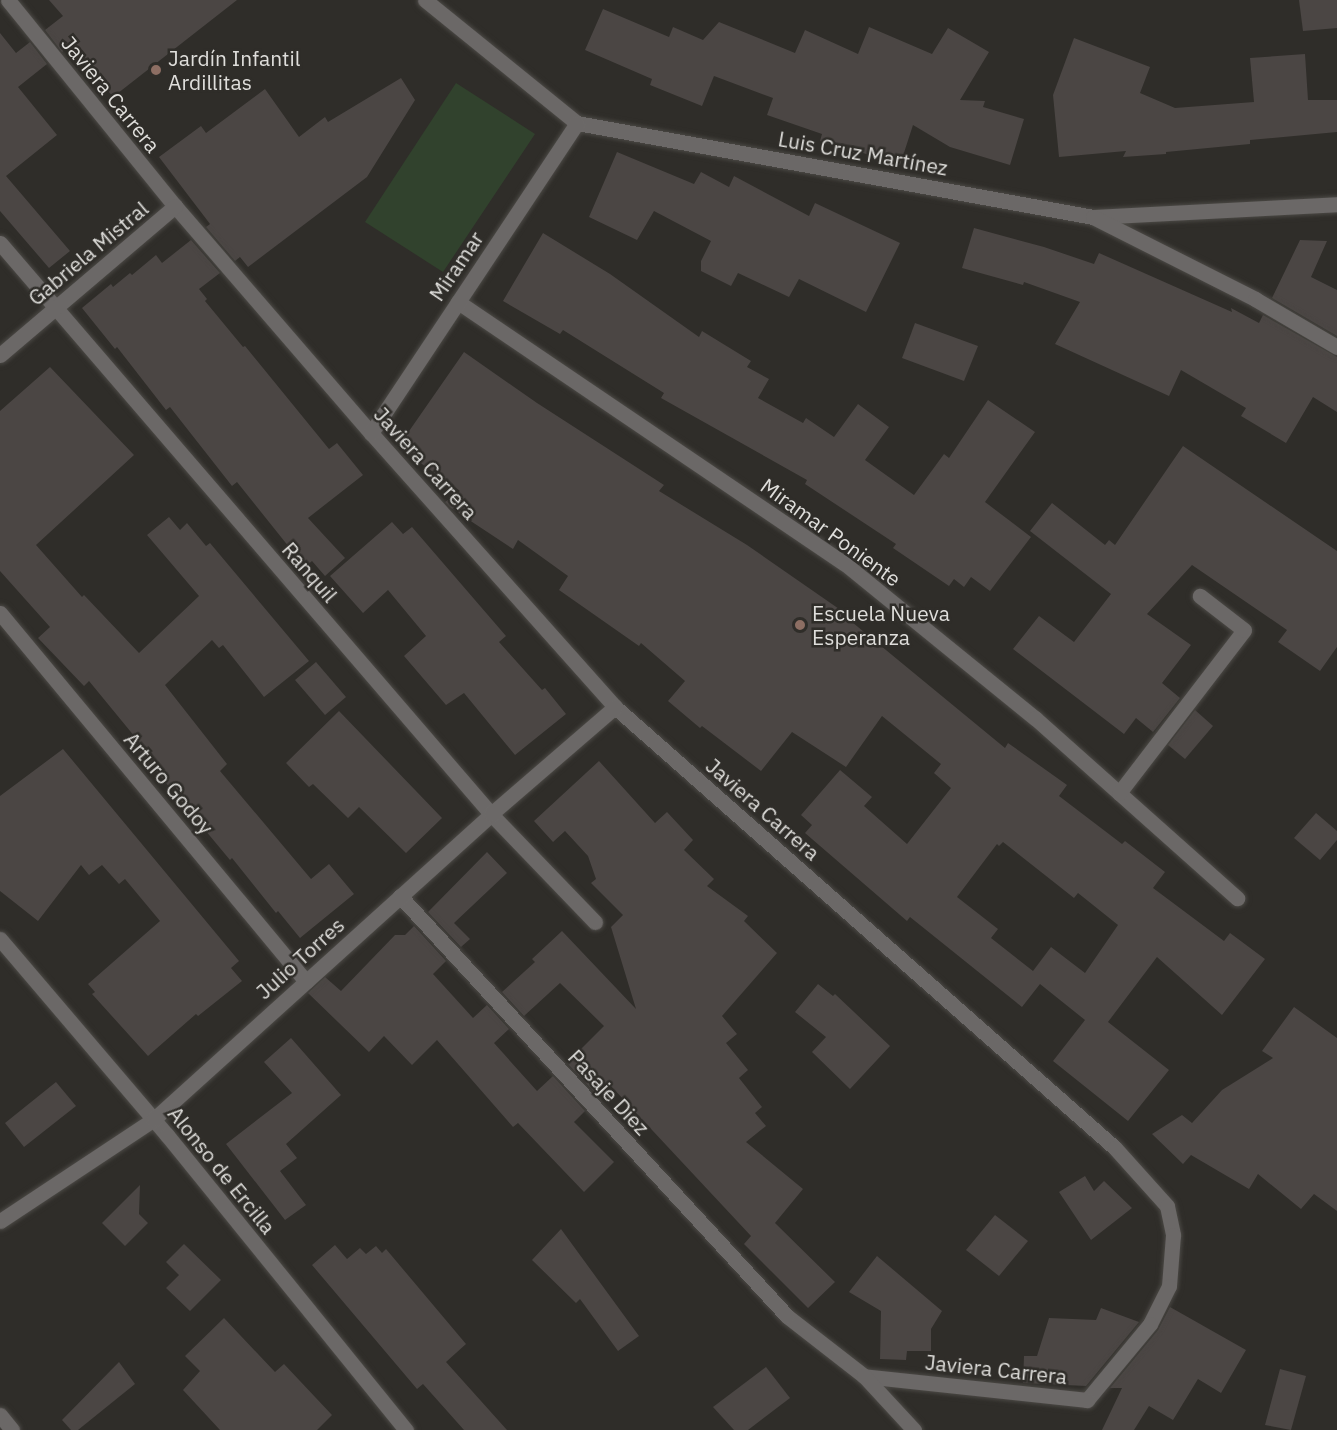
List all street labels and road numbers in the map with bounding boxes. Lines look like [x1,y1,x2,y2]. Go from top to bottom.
street label: Javiera Carrera [56,31,166,157]
street label: Luis Cruz Martínez [776,126,950,180]
street label: Gabriela Mistral [23,196,153,310]
street label: Miramar [424,226,488,306]
street label: Javiera Carrera [369,402,483,524]
street label: Miramar Poniente [756,473,906,591]
street label: Ranquil [277,537,343,607]
street label: Arturo Godoy [119,727,219,839]
street label: Javiera Carrera [701,753,825,865]
street label: Julio Torres [251,912,349,1004]
street label: Pasaje Diez [563,1044,655,1140]
street label: Alonso de Ercilla [163,1101,281,1239]
street label: Javiera Carrera [924,1349,1068,1389]

